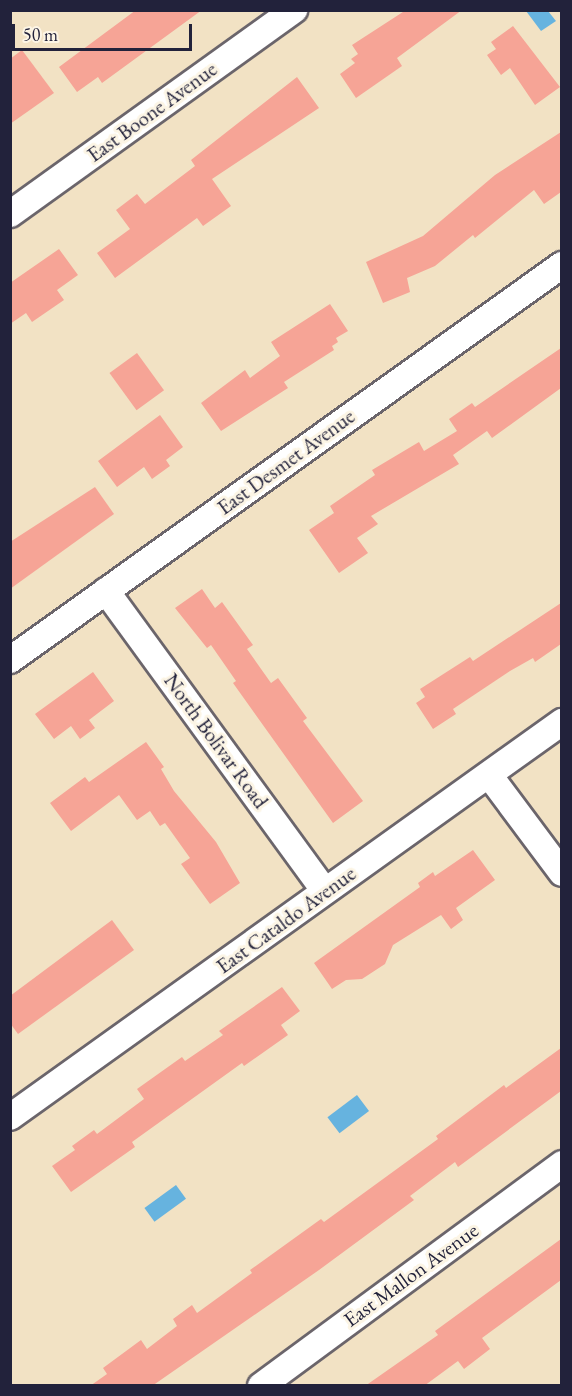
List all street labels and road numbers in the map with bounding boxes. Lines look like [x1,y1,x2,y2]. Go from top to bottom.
street label: East Boone Avenue [82,57,222,167]
street label: East Desmet Avenue [212,404,360,520]
street label: North Bolivar Road [159,669,273,813]
street label: East Cataldo Avenue [211,861,361,979]
street label: East Mallon Avenue [339,1218,483,1332]

